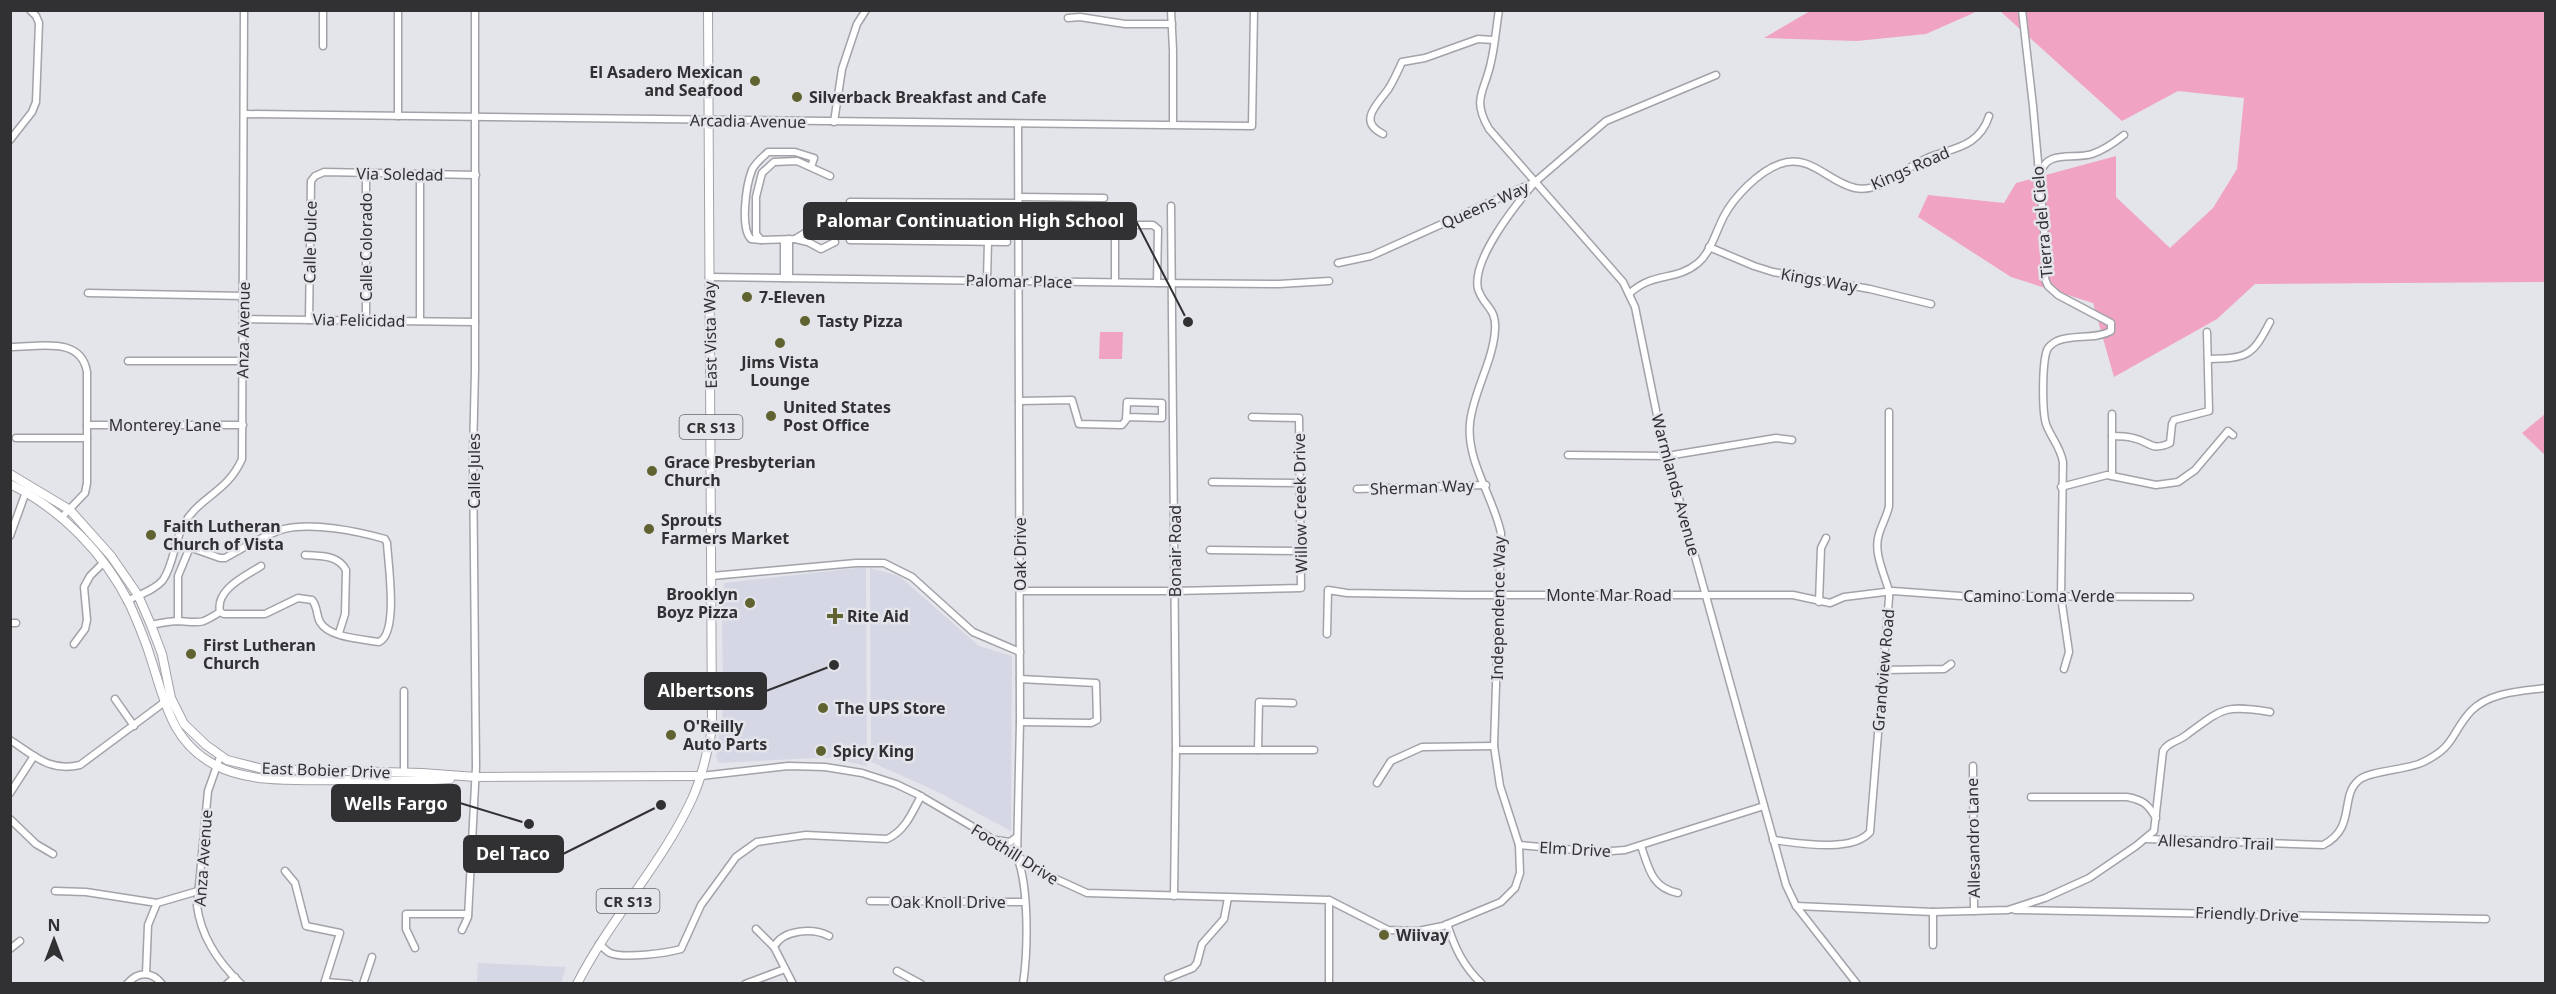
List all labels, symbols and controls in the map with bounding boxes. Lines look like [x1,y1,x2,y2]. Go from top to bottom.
place label: El Asadero Mexican and Seafood [589,61,743,101]
marker: El Asadero Mexican and Seafood [748,74,762,88]
place label: Silverback Breakfast and Cafe [809,86,1047,108]
marker: Silverback Breakfast and Cafe [790,90,804,104]
street label: Arcadia Avenue [690,109,806,133]
street label: Kings Road [1867,141,1953,195]
street label: Via Soledad [356,162,444,186]
street label: Tierra del Cielo [2026,165,2058,279]
street label: Queens Way [1438,176,1533,234]
street label: Calle Colorado [355,193,377,301]
street label: Calle Dulce [298,200,322,284]
callout: Palomar Continuation High School [804,203,1136,239]
text: Palomar Continuation High School [816,208,1124,232]
street label: Kings Way [1779,262,1860,298]
street label: Palomar Place [965,269,1073,293]
street label: East Vista Way [698,280,722,389]
street label: Anza Avenue [231,281,255,379]
place label: 7-Eleven [759,286,825,308]
marker: 7-Eleven [740,290,754,304]
street label: Via Felicidad [312,308,406,332]
place label: Tasty Pizza [817,310,903,332]
marker: Tasty Pizza [798,314,812,328]
marker: Jims Vista Lounge [773,336,787,350]
place label: Jims Vista Lounge [739,351,819,391]
place label: United States Post Office [783,396,891,436]
marker: United States Post Office [764,409,778,423]
street label: Warmlands Avenue [1646,412,1706,558]
street label: Monterey Lane [109,414,221,436]
road number: CR S13 [680,415,742,439]
street label: Calle Jules [463,433,485,509]
street label: Willow Creek Drive [1288,433,1312,573]
place label: Grace Presbyterian Church [664,451,816,491]
marker: Grace Presbyterian Church [645,464,659,478]
street label: Sherman Way [1370,474,1475,500]
street label: Bonair Road [1164,505,1186,597]
place label: Sprouts Farmers Market [661,509,789,549]
place label: Faith Lutheran Church of Vista [163,515,284,555]
street label: Oak Drive [1009,517,1031,591]
marker: Sprouts Farmers Market [642,522,656,536]
marker: Faith Lutheran Church of Vista [144,528,158,542]
street label: Independence Way [1486,535,1510,680]
place label: Brooklyn Boyz Pizza [656,583,738,623]
street label: Monte Mar Road [1546,584,1672,606]
street label: Camino Loma Verde [1963,585,2115,607]
marker: Brooklyn Boyz Pizza [743,596,757,610]
place label: Rite Aid [847,605,909,627]
street label: Grandview Road [1867,608,1899,732]
marker: Rite Aid [828,609,842,623]
place label: First Lutheran Church [203,634,316,674]
marker: First Lutheran Church [184,647,198,661]
callout: Albertsons [645,673,766,709]
text: Albertsons [658,678,754,702]
place label: The UPS Store [835,697,946,719]
marker: The UPS Store [816,701,830,715]
place label: O'Reilly Auto Parts [683,715,767,755]
marker: O'Reilly Auto Parts [664,728,678,742]
place label: Spicy King [833,740,914,762]
marker: Spicy King [814,744,828,758]
street label: East Bobier Drive [261,757,391,783]
street label: Allesandro Lane [1961,778,1985,898]
callout: Wells Fargo [332,785,460,821]
text: Wells Fargo [344,791,448,815]
street label: Anza Avenue [189,809,217,907]
street label: Foothill Drive [967,818,1063,890]
street label: Allesandro Trail [2158,829,2274,855]
callout: Del Taco [464,836,563,872]
street label: Elm Drive [1539,836,1611,862]
text: Del Taco [476,841,550,865]
road number: CR S13 [596,889,660,913]
street label: Oak Knoll Drive [890,891,1006,913]
street label: Friendly Drive [2195,901,2299,927]
north arrow [24,910,84,970]
text: N [47,914,61,936]
place label: Wiivay [1396,924,1450,946]
marker: Wiivay [1377,928,1391,942]

